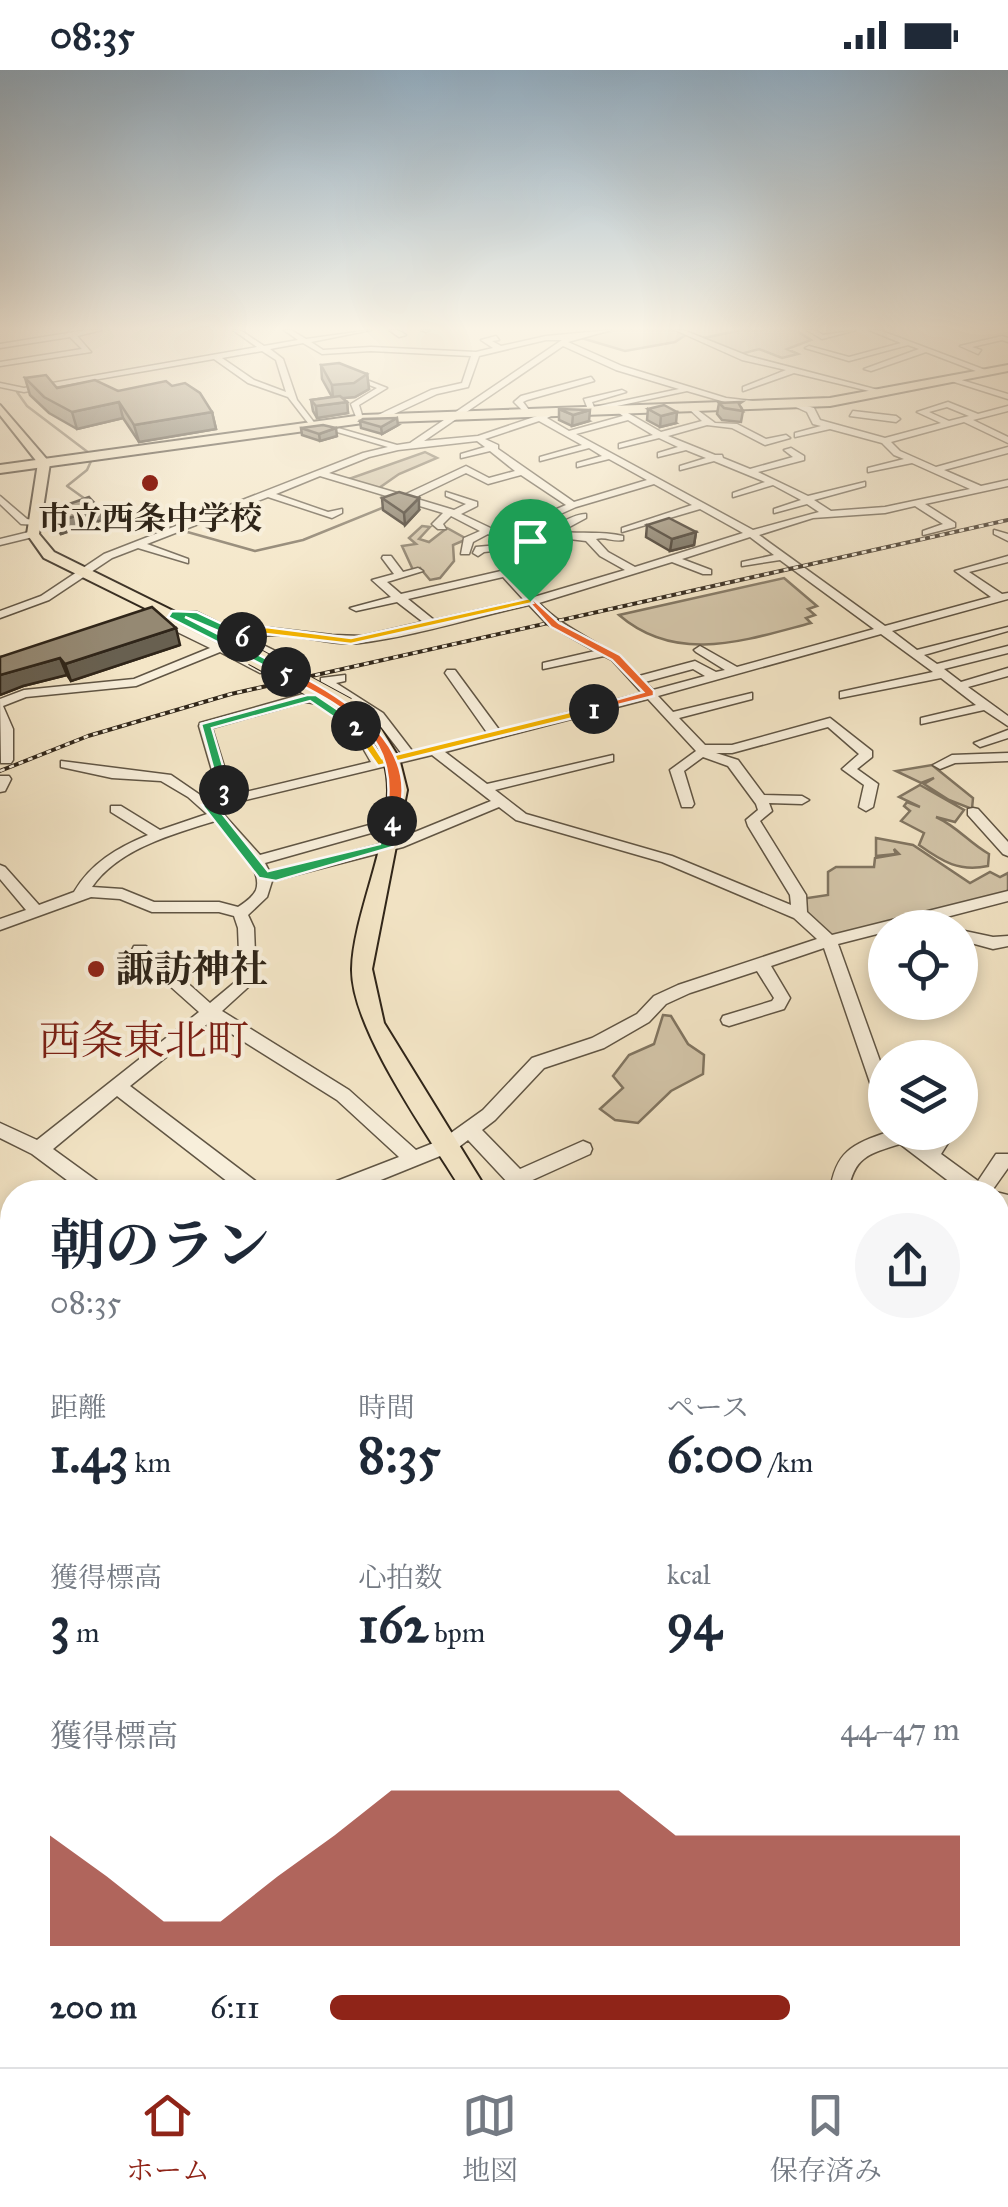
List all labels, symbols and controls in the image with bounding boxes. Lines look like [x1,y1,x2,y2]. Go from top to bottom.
text: 08:35 [50,12,135,58]
marker: 市立西条中学校 [139,472,161,494]
place label: 市立西条中学校 [38,499,262,538]
pin [488,499,573,602]
icon: arrive [503,514,558,569]
pin: 6 [217,612,267,662]
text: 6 [235,619,249,654]
pin: 5 [261,647,311,697]
text: 5 [279,654,293,689]
pin: 1 [569,684,619,734]
text: 1 [588,691,600,726]
pin: 2 [331,701,381,751]
text: 2 [349,708,363,743]
pin: 3 [199,765,249,815]
text: 3 [218,772,230,807]
pin: 4 [367,796,417,846]
text: 4 [384,803,400,838]
map controls [868,910,978,1150]
button: locate [868,910,978,1020]
place label: 諏訪神社 [116,946,268,992]
marker: 諏訪神社 [85,958,107,980]
district label: 西条東北町 [39,1015,249,1067]
button: layers [868,1040,978,1150]
text: 朝のラン [50,1212,270,1279]
button: share [855,1213,960,1318]
text: 08:35 [50,1283,121,1322]
text: 距離 [50,1390,106,1425]
text: 時間 [358,1390,414,1425]
text: ペース [667,1390,749,1425]
text: 1.43 [50,1425,128,1486]
text: 8:35 [358,1425,441,1486]
text: 6:00 [667,1425,763,1486]
text: km [128,1445,171,1480]
text: /km [763,1445,813,1480]
text: kcal [667,1557,711,1592]
text: 獲得標高 [50,1560,162,1595]
text: 心拍数 [358,1560,442,1595]
text: 94 [667,1592,721,1653]
text: 3 [50,1595,70,1656]
text: 162 [358,1595,428,1656]
text: m [70,1615,100,1650]
text: bpm [428,1615,485,1650]
text: 44–47 m [840,1710,960,1749]
text: 獲得標高 [50,1717,178,1756]
text: 200 m [50,1988,137,2027]
text: 6:11 [210,1988,260,2027]
tab: ホーム [126,2088,210,2188]
tab: 地図 [462,2088,518,2188]
tab: 保存済み [770,2088,882,2188]

